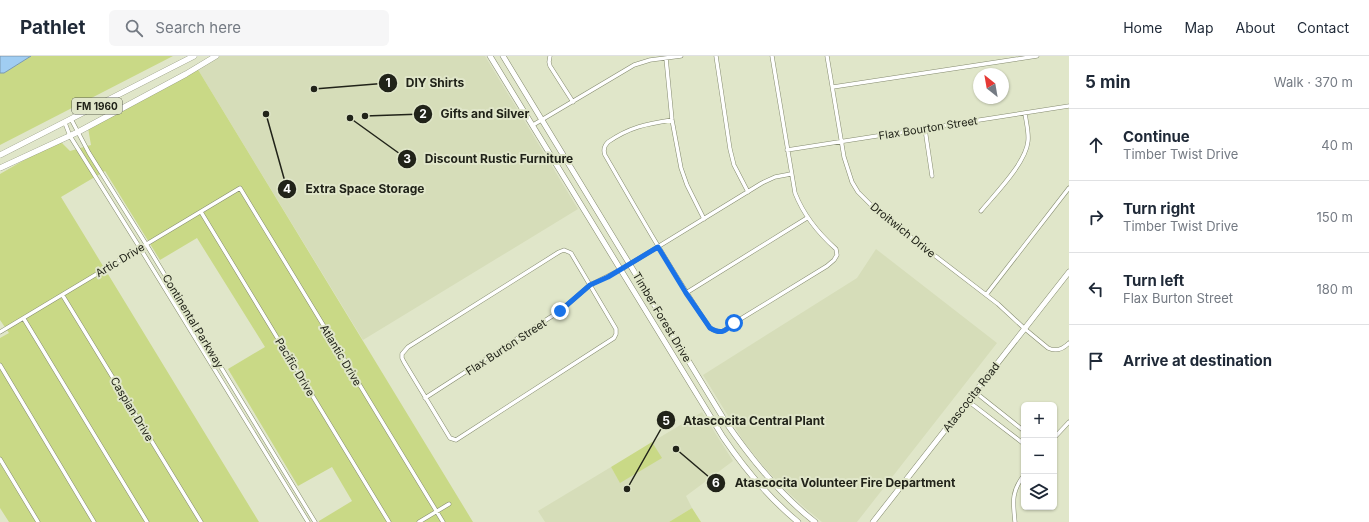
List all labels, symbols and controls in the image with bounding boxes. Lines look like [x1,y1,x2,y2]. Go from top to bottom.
search box [109,10,389,46]
text: Pathlet [20,16,85,39]
icon: search [123,17,145,39]
text: Search here [155,18,241,37]
text: Home [1123,19,1162,36]
text: Map [1184,19,1214,36]
text: About [1236,19,1275,36]
text: Contact [1297,19,1349,36]
north arrow [973,68,1009,104]
callout: DIY Shirts [378,71,472,95]
text: 5 min [1085,72,1131,92]
text: Walk · 370 m [1274,74,1353,90]
text: 1 [385,75,391,90]
text: DIY Shirts [406,75,464,90]
road number: FM 1960 [72,98,122,114]
callout: Gifts and Silver [413,102,538,126]
text: 2 [419,106,427,121]
text: Gifts and Silver [441,106,529,121]
street label: Flax Bourton Street [878,113,979,143]
text: Continue [1123,127,1190,146]
icon: ahead [1085,134,1107,156]
text: 40 m [1321,137,1353,153]
text: Timber Twist Drive [1123,146,1238,162]
callout: Discount Rustic Furniture [397,147,581,171]
text: 3 [403,151,411,166]
text: Discount Rustic Furniture [425,151,573,166]
callout: Extra Space Storage [277,177,432,201]
text: 4 [283,181,291,196]
text: Extra Space Storage [306,181,424,196]
street label: Droitwich Drive [868,199,938,261]
text: Turn right [1123,199,1195,218]
icon: right [1085,206,1107,228]
text: 150 m [1317,209,1353,225]
text: Timber Twist Drive [1123,218,1238,234]
street label: Artic Drive [93,240,147,280]
street label: Timber Forest Drive [630,269,694,365]
street label: Continental Parkway [159,271,227,371]
text: Turn left [1123,271,1184,290]
icon: left [1085,278,1107,300]
text: 180 m [1316,281,1353,297]
text: Flax Burton Street [1123,290,1233,306]
route end [551,302,569,320]
route start [725,314,743,332]
street label: Flax Burton Street [463,316,549,378]
street label: Atlantic Drive [317,322,365,388]
street label: Pacific Drive [272,335,318,399]
icon: arrive [1085,350,1107,372]
text: Arrive at destination [1123,351,1272,370]
street label: Atascocita Road [940,359,1002,435]
street label: Caspian Drive [107,374,157,444]
map controls [1021,402,1057,510]
button: + [1021,402,1057,438]
callout: Atascocita Central Plant [656,408,833,432]
text: 5 [662,413,670,428]
text: Atascocita Central Plant [683,413,825,428]
button: − [1021,438,1057,474]
callout: Atascocita Volunteer Fire Department [706,471,963,495]
button: layers [1021,474,1057,510]
text: 6 [712,475,720,490]
text: Atascocita Volunteer Fire Department [735,475,956,490]

